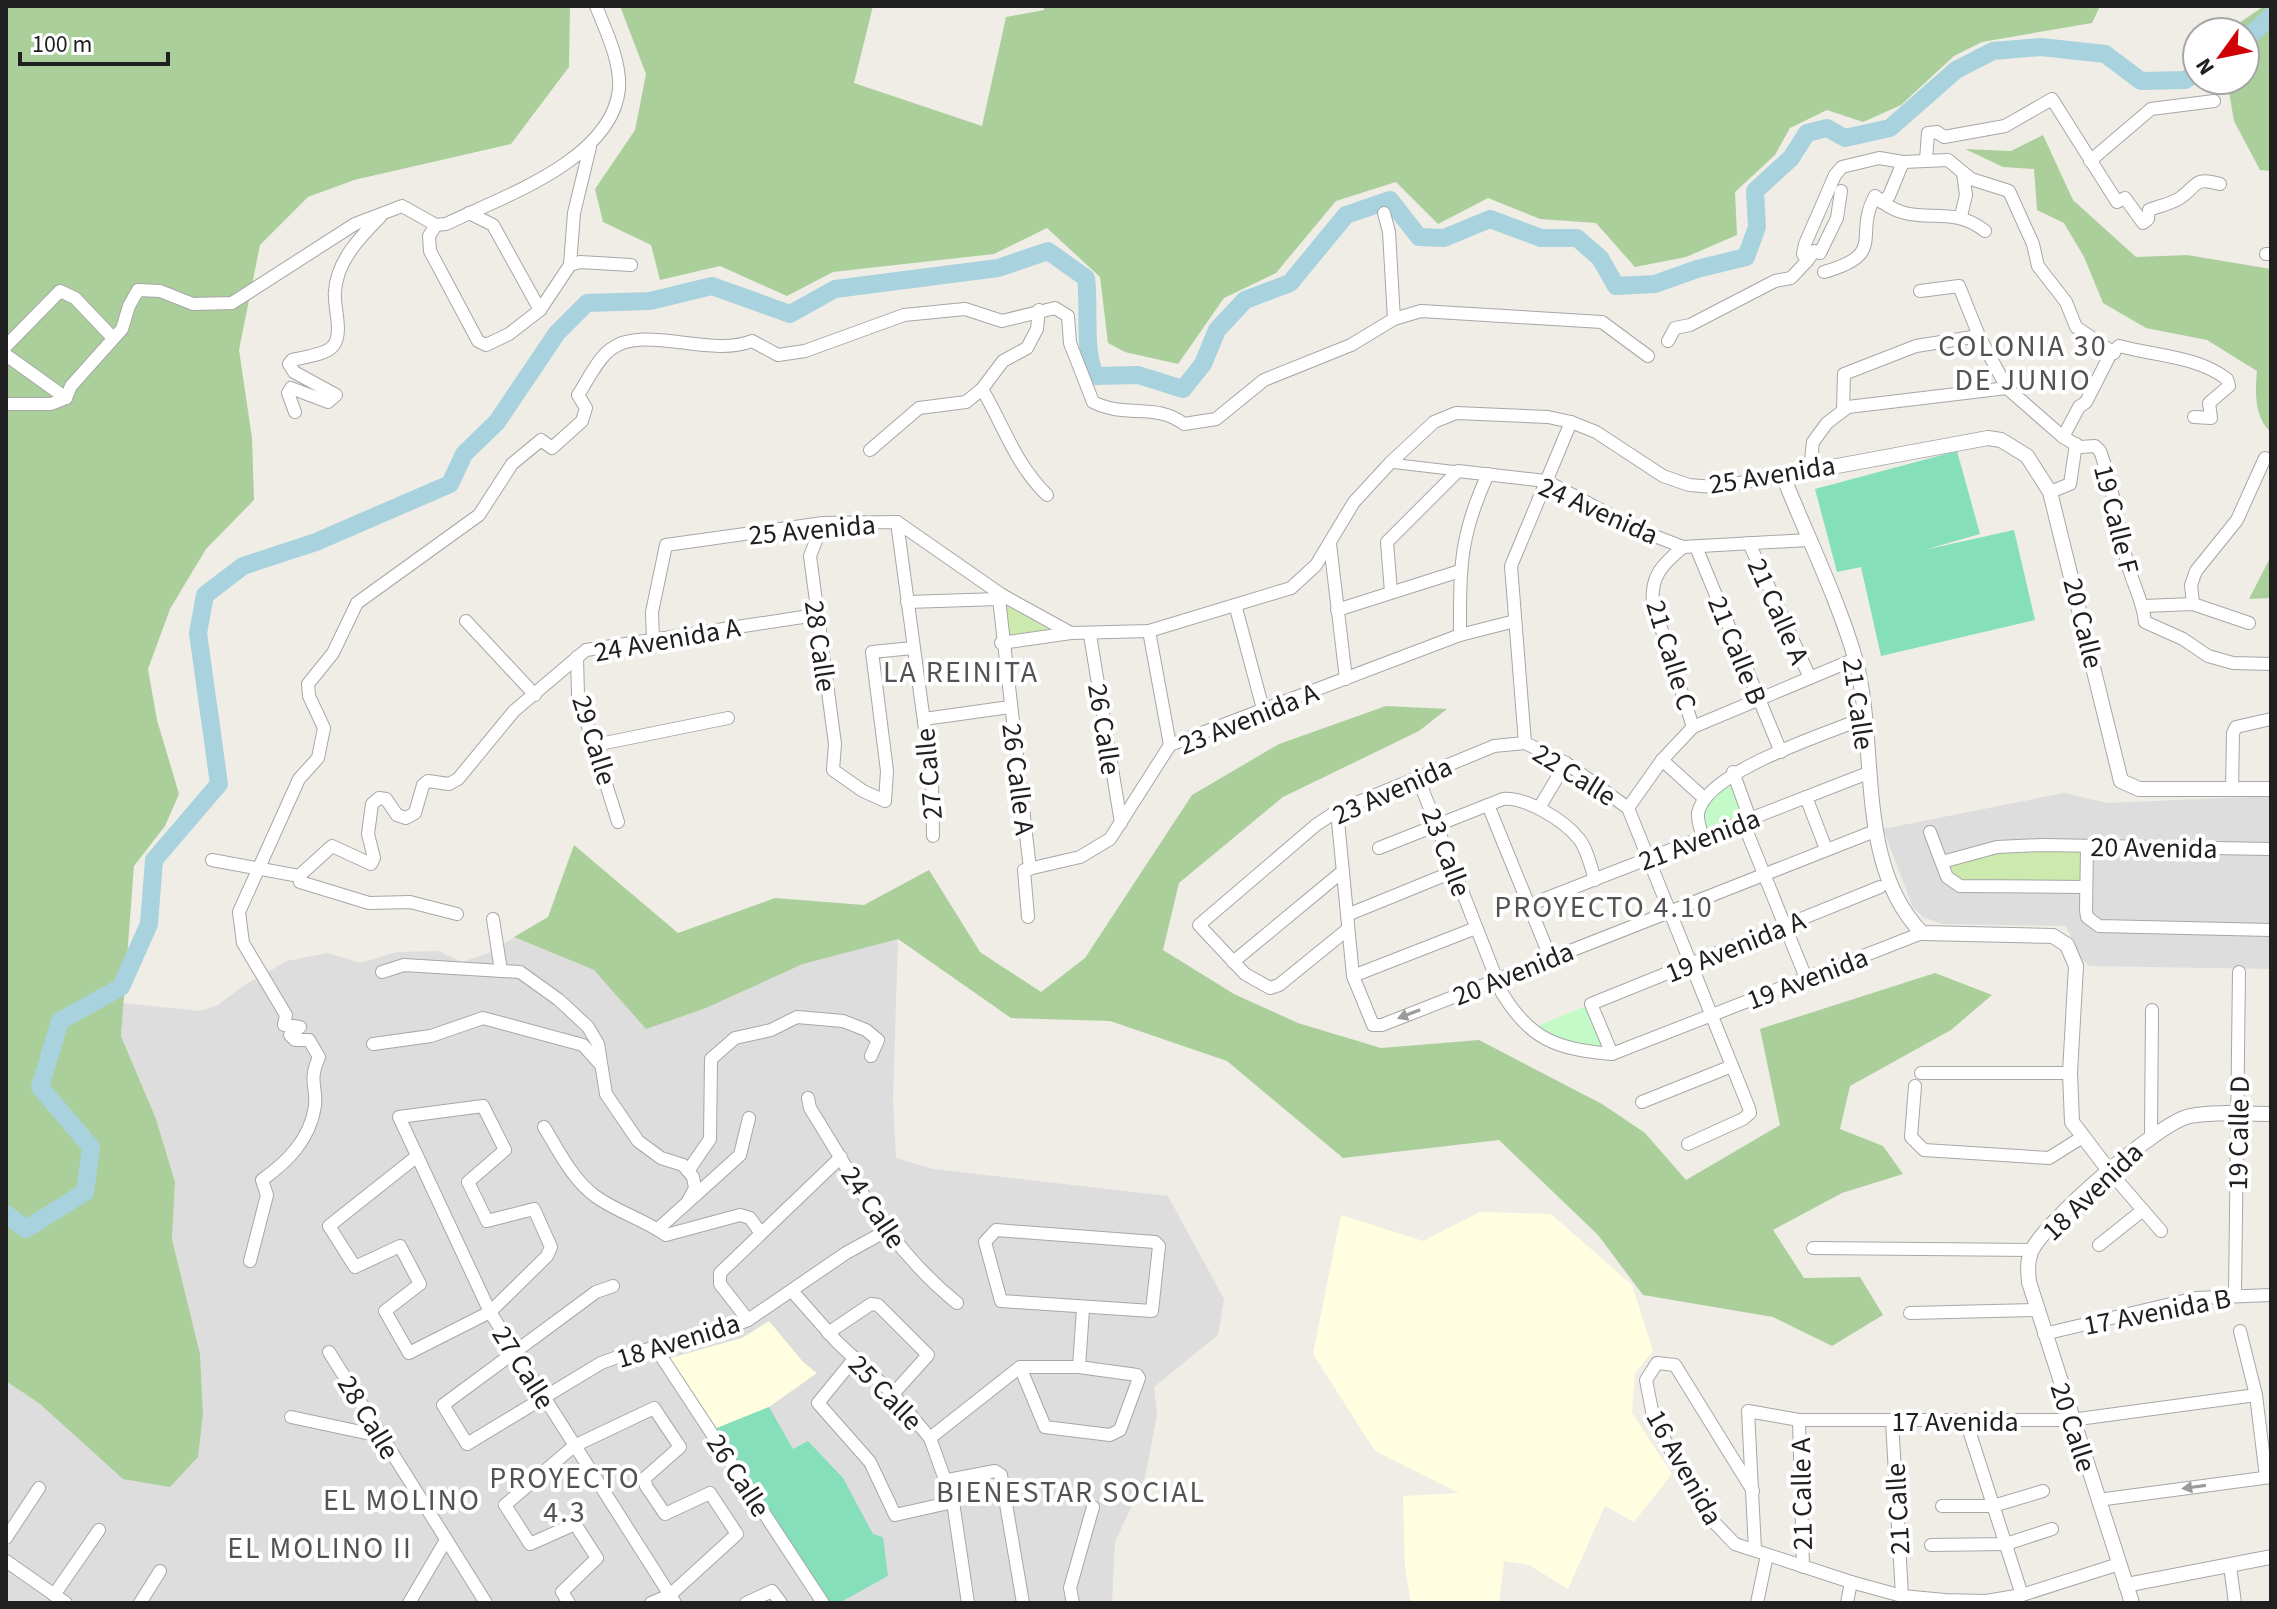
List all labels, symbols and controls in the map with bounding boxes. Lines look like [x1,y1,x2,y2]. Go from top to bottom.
scale bar [20,16,168,66]
north arrow [2181,16,2261,96]
text: 100 m [32,27,92,62]
text: N [2188,51,2222,81]
district label: COLONIA 30 DE JUNIO [1938,325,2108,402]
street label: 25 Avenida [1706,445,1838,505]
street label: 19 Calle F [2083,460,2149,578]
street label: 24 Avenida [1532,467,1665,555]
street label: 25 Avenida [747,505,877,555]
street label: 21 Calle A [1737,552,1820,672]
street label: 20 Calle [2053,574,2114,673]
street label: 21 Calle B [1697,590,1777,711]
street label: 21 Calle C [1635,595,1707,715]
street label: 28 Calle [794,598,846,694]
street label: 24 Avenida A [591,607,744,673]
district label: LA REINITA [883,651,1039,694]
street label: 21 Calle [1832,656,1884,752]
street label: 23 Avenida A [1172,672,1325,765]
street label: 26 Calle [1077,681,1131,778]
street label: 29 Calle [562,691,627,790]
street label: 26 Calle A [991,721,1045,838]
street label: 27 Calle [905,726,953,821]
street label: 22 Calle [1525,734,1624,816]
street label: 23 Avenida [1326,747,1459,835]
street label: 21 Avenida [1633,798,1766,881]
street label: 23 Calle [1411,802,1481,902]
street label: 20 Avenida [2090,827,2218,869]
district label: PROYECTO 4.10 [1494,886,1714,929]
street label: 19 Avenida A [1660,903,1810,989]
street label: 20 Avenida [1447,932,1580,1016]
street label: 19 Avenida [1742,940,1872,1016]
one-way arrow [1397,1008,1421,1021]
street label: 19 Calle D [2218,1075,2260,1191]
street label: 18 Avenida [2033,1133,2152,1250]
street label: 24 Calle [831,1158,915,1257]
street label: 17 Avenida B [2080,1278,2234,1346]
street label: 18 Avenida [612,1303,745,1379]
street label: 27 Calle [482,1318,564,1417]
street label: 25 Calle [839,1346,932,1440]
street label: 28 Calle [327,1368,409,1467]
street label: 20 Calle [2040,1378,2106,1477]
street label: 16 Avenida [1636,1402,1732,1533]
street label: 17 Avenida [1891,1402,2019,1442]
street label: 26 Calle [696,1426,780,1525]
street label: 21 Calle A [1781,1437,1823,1551]
district label: PROYECTO 4.3 [489,1457,641,1534]
street label: 21 Calle [1876,1462,1920,1556]
district label: BIENESTAR SOCIAL [936,1471,1206,1514]
district label: EL MOLINO [323,1479,481,1522]
one-way arrow [2181,1481,2206,1494]
district label: EL MOLINO II [227,1527,413,1570]

